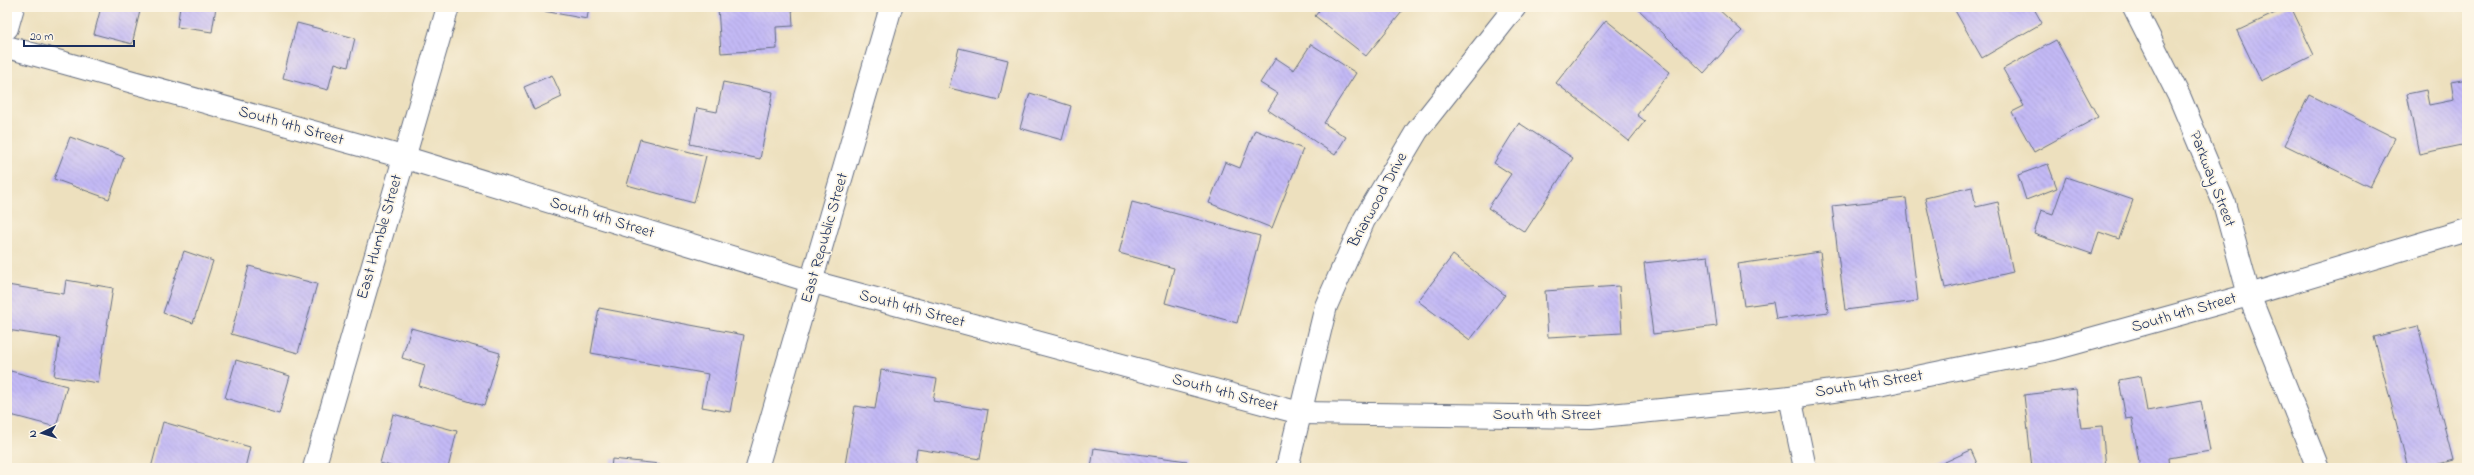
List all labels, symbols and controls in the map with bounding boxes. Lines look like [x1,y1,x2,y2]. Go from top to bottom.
scale bar [24,22,134,48]
text: 20 m [30,28,53,46]
street label: South 4th Street [236,100,347,153]
street label: Parkway Street [2183,127,2242,231]
street label: Briarwood Drive [1341,147,1414,253]
street label: East Republic Street [795,169,855,306]
street label: East Humble Street [351,171,409,302]
street label: South 4th Street [547,191,658,246]
street label: South 4th Street [856,283,968,335]
street label: South 4th Street [2129,286,2240,339]
street label: South 4th Street [1814,364,1925,404]
street label: South 4th Street [1169,367,1281,419]
street label: South 4th Street [1493,403,1602,427]
north arrow [22,413,62,453]
text: N [25,429,41,438]

